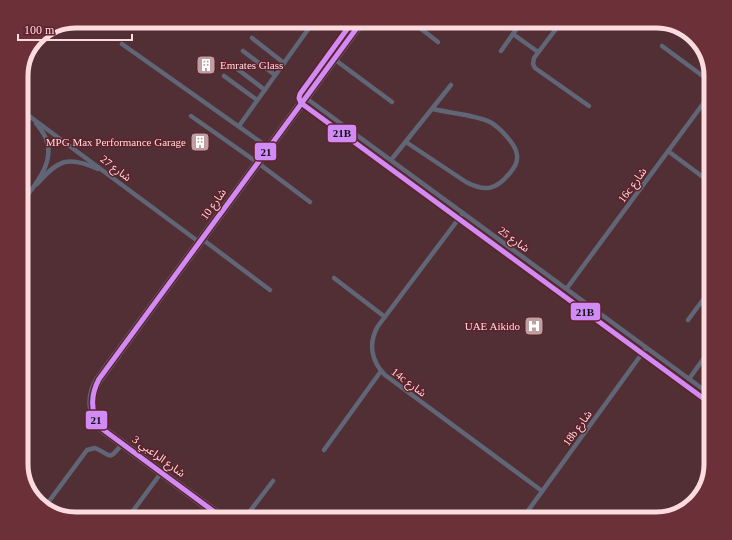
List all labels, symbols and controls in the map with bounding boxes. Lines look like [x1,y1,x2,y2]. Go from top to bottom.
scale bar [18,16,132,42]
text: 100 m [24,23,55,37]
building icon: Emrates Glass [195,54,217,76]
place label: Emrates Glass [220,59,283,71]
line badge: 21B [327,124,357,143]
text: 21B [333,127,352,139]
building icon: MPG Max Performance Garage [189,131,211,153]
place label: MPG Max Performance Garage [46,136,186,148]
line badge: 21 [254,142,277,161]
text: 21 [261,146,272,158]
street label: شارع 27 [97,153,134,185]
street label: 16c شارع [615,165,650,206]
street label: شارع 10 [198,186,230,223]
street label: شارع 25 [495,224,532,256]
line badge: 21B [570,302,601,321]
text: 21B [576,306,595,318]
hospital icon: UAE Aikido [523,315,545,337]
place label: UAE Aikido [465,320,520,332]
street label: 14c شارع [388,365,429,401]
street label: 18b شارع [560,408,596,449]
line badge: 21 [85,410,108,430]
text: 21 [91,414,102,426]
street label: شارع الراعبي 3 [128,433,188,482]

